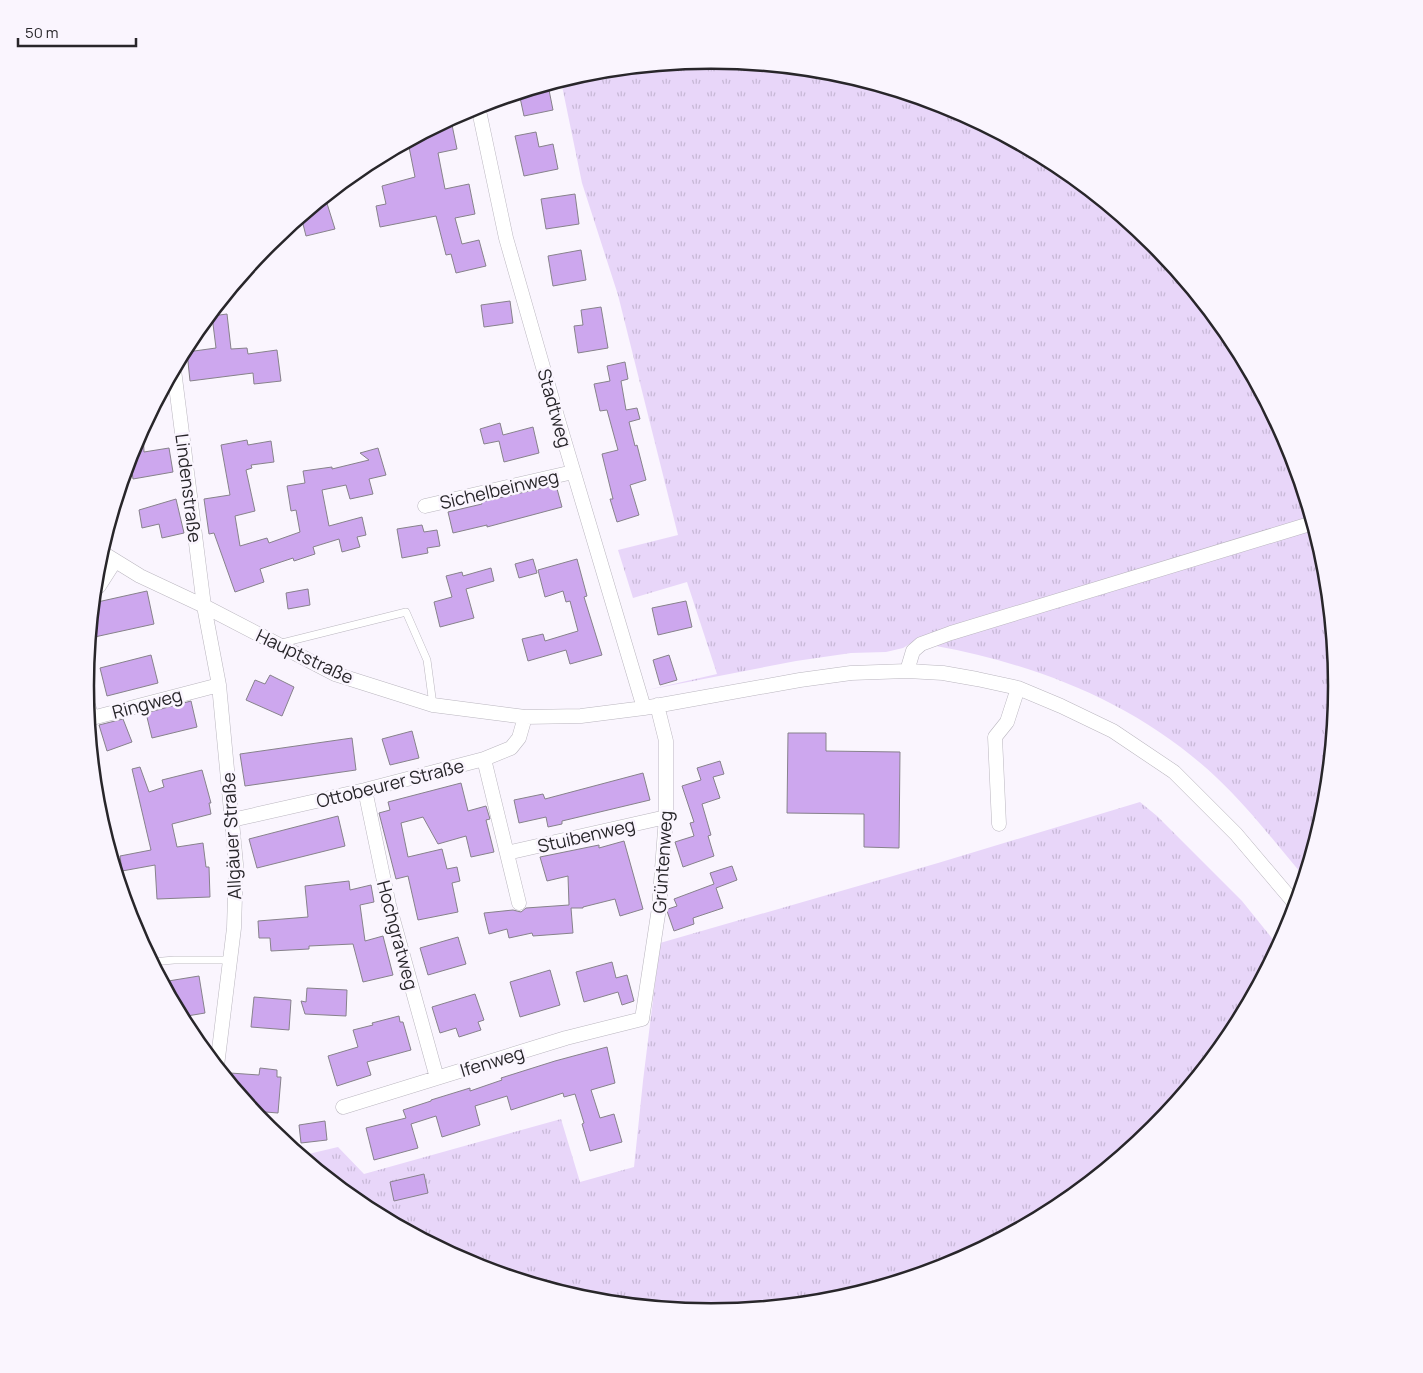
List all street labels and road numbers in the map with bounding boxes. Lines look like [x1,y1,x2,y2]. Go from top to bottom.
street label: Stadtweg [532,366,578,450]
street label: Lindenstraße [170,432,208,544]
street label: Sichelbeinweg [437,464,561,514]
street label: Hauptstraße [252,623,358,689]
street label: Ringweg [109,682,185,724]
street label: Ottobeurer Straße [314,753,466,813]
street label: Allgäuer Straße [216,772,246,900]
street label: Grüntenweg [646,810,678,914]
street label: Stuibenweg [535,812,637,858]
street label: Hochgratweg [372,878,424,992]
street label: Ifenweg [457,1040,527,1082]

